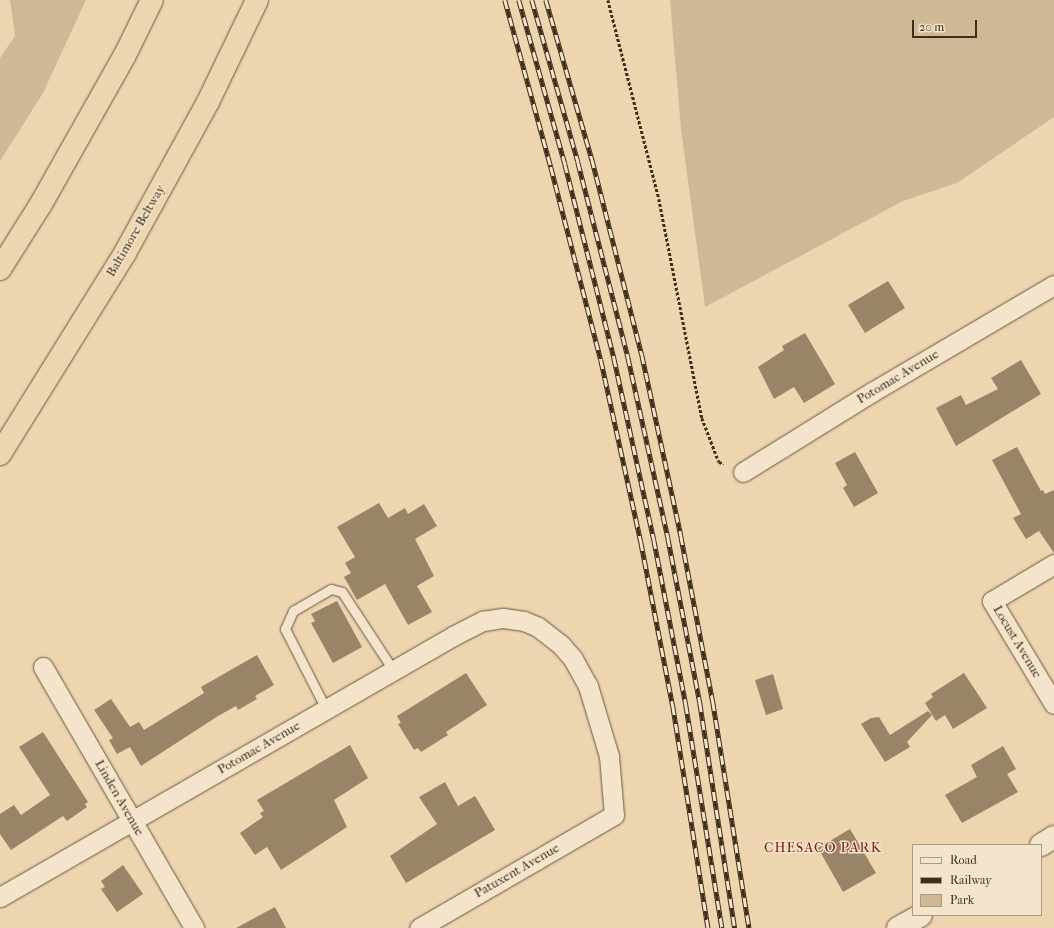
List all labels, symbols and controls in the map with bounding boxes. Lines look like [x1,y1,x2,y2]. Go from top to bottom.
scale bar [914,12,979,38]
text: 20 m [919,20,944,34]
street label: Baltimore Beltway [103,182,169,280]
street label: Potomac Avenue [854,346,942,408]
street label: Locust Avenue [989,603,1045,681]
street label: Potomac Avenue [215,718,303,778]
street label: Linden Avenue [91,757,147,839]
street label: Patuxent Avenue [472,840,562,902]
district label: CHESACO PARK [764,840,882,856]
legend [912,844,1042,916]
text: Road [950,853,977,867]
text: Railway [950,873,992,887]
text: Park [950,893,974,907]

